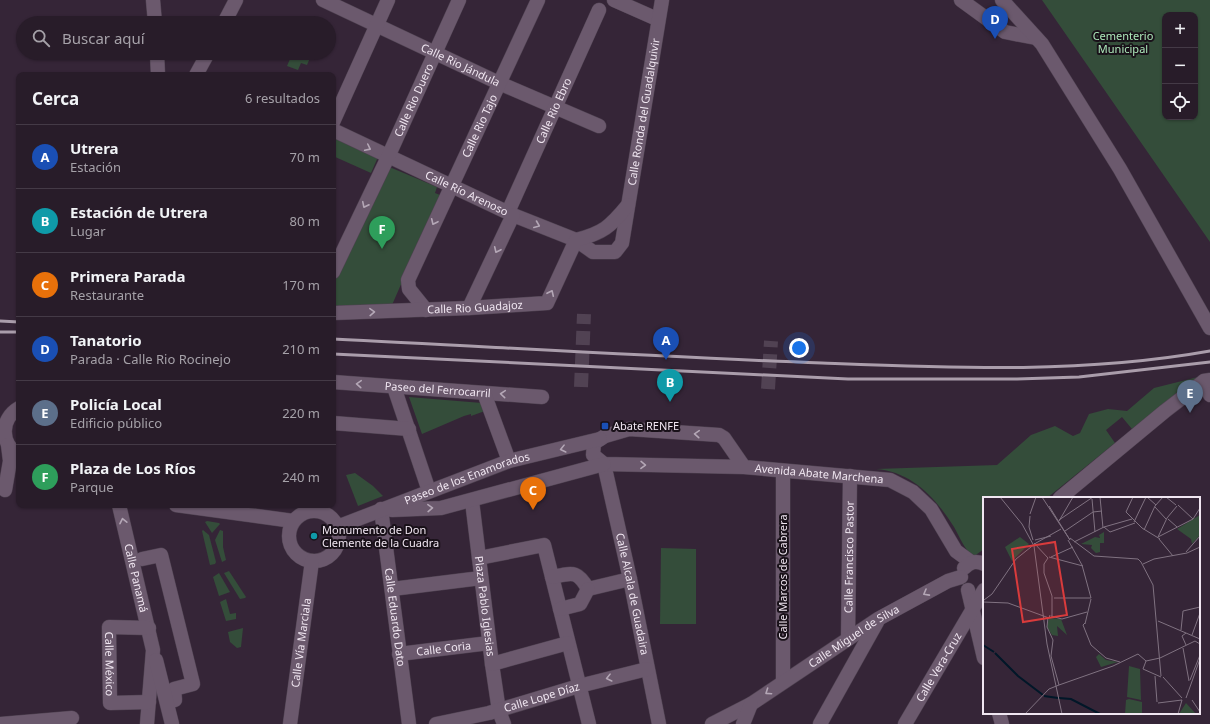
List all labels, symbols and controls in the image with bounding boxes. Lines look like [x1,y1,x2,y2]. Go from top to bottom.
pin: D [982,6,1008,39]
map controls [1162,12,1198,120]
button: + [1162,12,1198,48]
search box [16,16,336,60]
icon: search [30,27,52,49]
text: Buscar aquí [62,28,145,48]
park label: Cementerio Municipal [1093,28,1154,56]
street label: Calle Ronda del Guadalquivir [624,37,663,186]
street label: Calle Rio Jándula [419,39,503,89]
button: − [1162,48,1198,84]
street label: Calle Rio Duero [390,60,437,139]
street label: Calle Rio Ebro [532,75,575,146]
button: locate [1162,84,1198,120]
text: Cerca [32,87,79,110]
text: 6 resultados [245,89,320,107]
street label: Calle Rio Tajo [458,91,500,160]
text: Utrera [70,138,119,158]
one-way arrow [364,143,371,150]
text: A [41,148,50,166]
text: 70 m [290,148,320,166]
text: Estación [70,158,121,176]
street label: Calle Río Arenoso [423,167,511,219]
one-way arrow [362,201,370,208]
text: Estación de Utrera [70,202,208,222]
text: B [41,212,49,230]
text: 80 m [290,212,320,230]
pin: F [369,216,395,249]
one-way arrow [431,218,439,225]
one-way arrow [534,220,541,228]
text: Lugar [70,222,106,240]
one-way arrow [494,246,502,253]
text: Primera Parada [70,266,186,286]
text: C [41,276,49,294]
text: 170 m [282,276,320,294]
text: Restaurante [70,286,144,304]
one-way arrow [547,290,555,297]
street label: Calle Rio Guadajoz [427,297,523,317]
one-way arrow [369,308,375,316]
pin: A [653,327,679,360]
text: Tanatorio [70,330,142,350]
your location [789,338,809,358]
text: D [40,340,50,358]
text: 210 m [282,340,320,358]
text: Parada · Calle Rio Rocinejo [70,350,231,368]
pin: B [657,369,683,402]
street label: Paseo del Ferrocarril [384,378,491,400]
one-way arrow [356,380,362,389]
pin: E [1177,380,1203,413]
one-way arrow [500,390,506,399]
text: Policía Local [70,394,162,414]
text: E [41,404,49,422]
text: 220 m [282,404,320,422]
text: Edificio público [70,414,162,432]
place label: Abate RENFE [613,418,679,433]
marker: Abate RENFE [600,421,610,431]
one-way arrow [694,429,700,438]
one-way arrow [559,444,566,452]
street label: Paseo de los Enamorados [402,448,531,507]
text: Plaza de Los Ríos [70,458,196,478]
street label: Avenida Abate Marchena [754,460,884,486]
one-way arrow [640,461,646,469]
text: F [41,468,49,486]
text: 240 m [282,468,320,486]
pin: C [520,477,546,510]
text: Parque [70,478,114,496]
inset map [983,497,1200,714]
street label: Calle Francisco Pastor [840,500,857,613]
one-way arrow [427,504,433,513]
street label: Calle Marcos de Cabrera [775,514,790,640]
one-way arrow [119,518,127,524]
place label: Monumento de Don Clemente de la Cuadra [322,522,439,550]
marker: Monumento de Don Clemente de la Cuadra [309,531,319,541]
street label: Calle Alcala de Guadaira [613,531,653,656]
street label: Calle Panamá [121,542,152,614]
street label: Plaza Pablo Iglesias [472,555,499,657]
street label: Calle Eduardo Dato [382,567,409,668]
one-way arrow [923,589,930,596]
street label: Calle Vía Marciala [287,597,314,688]
street label: Calle Miguel de Silva [805,601,902,671]
street label: Calle Vera-Cruz [912,629,964,704]
street label: Calle México [102,632,118,697]
street label: Calle Coria [415,637,472,659]
one-way arrow [606,674,613,682]
street label: Calle Lope Díaz [502,678,581,715]
one-way arrow [766,687,773,694]

